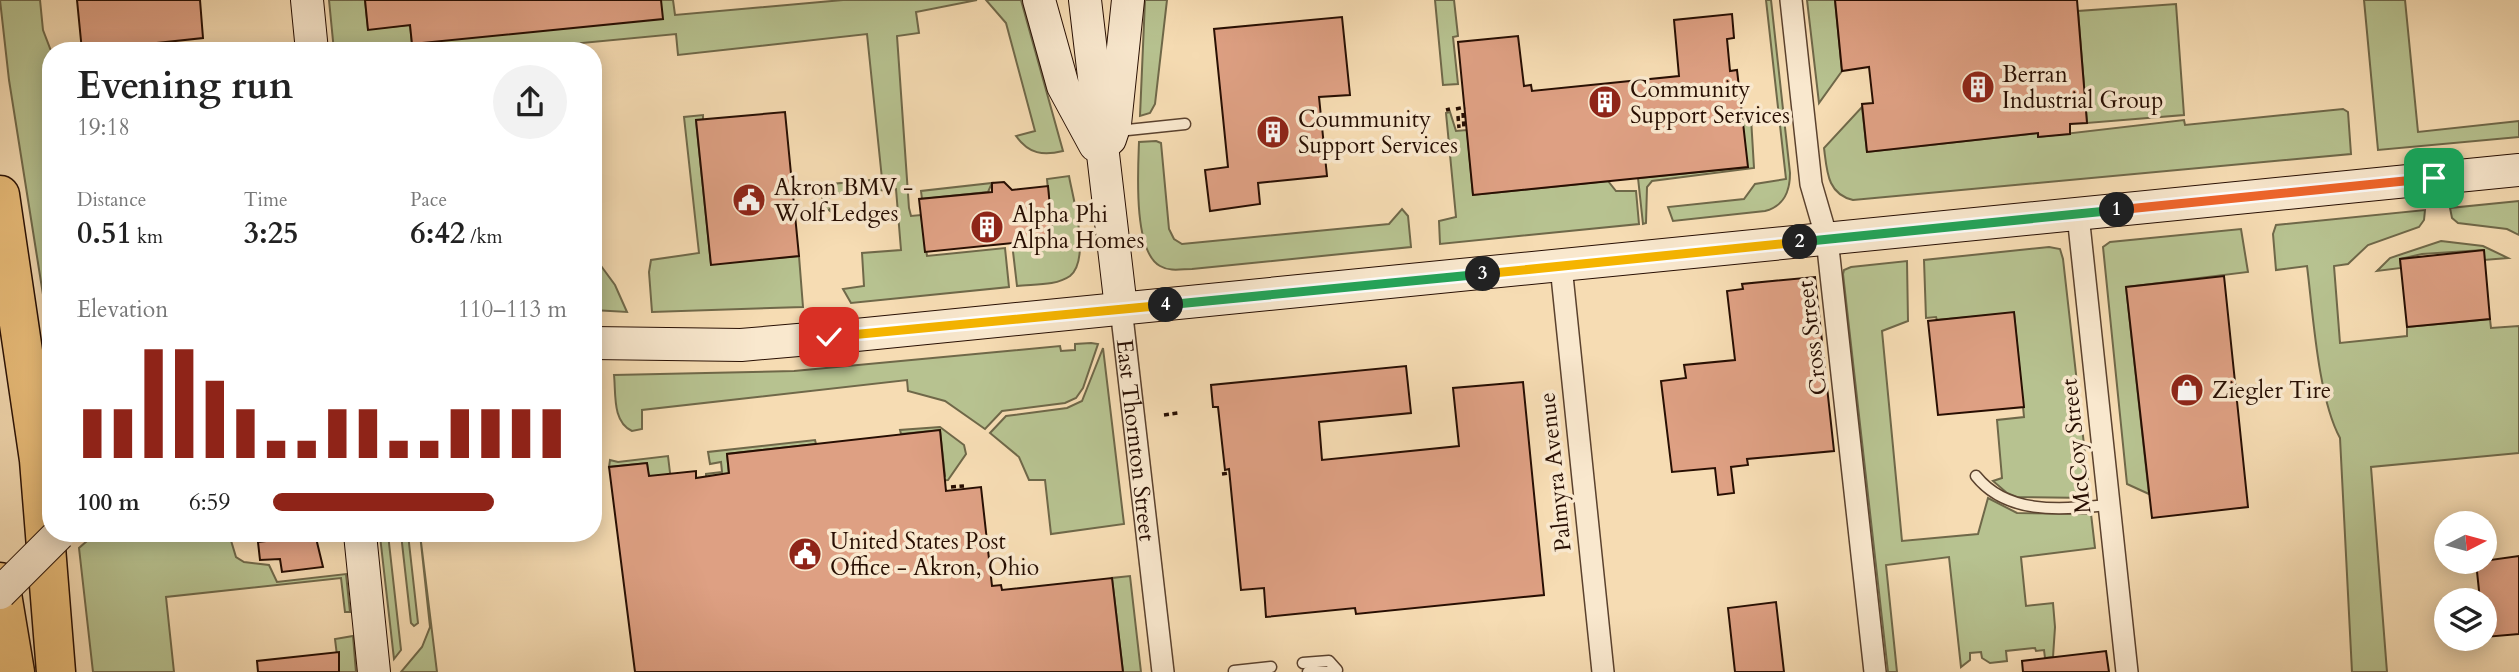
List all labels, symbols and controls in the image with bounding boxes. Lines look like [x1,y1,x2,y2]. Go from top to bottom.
place label: Berran Industrial Group [2002,59,2163,116]
text: Evening run [77,60,293,112]
button: share [493,65,567,139]
building icon: Berran Industrial Group [1959,68,1997,106]
place label: Community Support Services [1630,74,1790,131]
building icon: Community Support Services [1586,83,1624,121]
place label: Coummunity Support Services [1298,104,1458,161]
text: 19:18 [77,112,130,143]
building icon: Coummunity Support Services [1254,113,1292,151]
pin [2404,148,2464,208]
icon: arrive [2415,159,2453,197]
place label: Akron BMV - Wolf Ledges [773,172,913,229]
public building icon: Akron BMV - Wolf Ledges [730,181,768,219]
text: Distance [77,187,146,213]
text: Time [244,187,288,213]
text: Pace [410,187,447,213]
pin: 1 [2100,192,2134,228]
text: 1 [2112,196,2121,222]
place label: Alpha Phi Alpha Homes [1012,199,1144,256]
building icon: Alpha Phi Alpha Homes [968,208,1006,246]
text: 0.51 [77,213,132,254]
text: 3:25 [244,213,298,254]
text: 6:42 [410,213,465,254]
text: km [132,224,163,250]
text: /km [465,224,503,250]
pin: 2 [1783,224,1818,260]
text: 2 [1795,228,1804,254]
pin: 3 [1466,256,1500,292]
text: 3 [1478,260,1487,286]
street label: Cross Street [1790,279,1834,397]
pin: 4 [1148,288,1184,322]
text: 4 [1161,291,1170,317]
text: Elevation [77,294,168,325]
text: 110–113 m [458,294,567,325]
pin [799,307,859,367]
icon: check [810,318,848,356]
street label: East Thornton Street [1109,337,1163,543]
shop icon: Ziegler Tire [2168,371,2206,409]
place label: Ziegler Tire [2212,375,2331,406]
street label: McCoy Street [2053,377,2099,515]
street label: Palmyra Avenue [1531,391,1579,553]
text: 100 m [77,487,140,518]
text: 6:59 [189,487,230,518]
north arrow [2434,511,2497,574]
map controls [2434,511,2497,651]
place label: United States Post Office - Akron, Ohio [830,526,1039,583]
public building icon: United States Post Office - Akron, Ohio [786,535,824,573]
button: layers [2434,588,2497,651]

